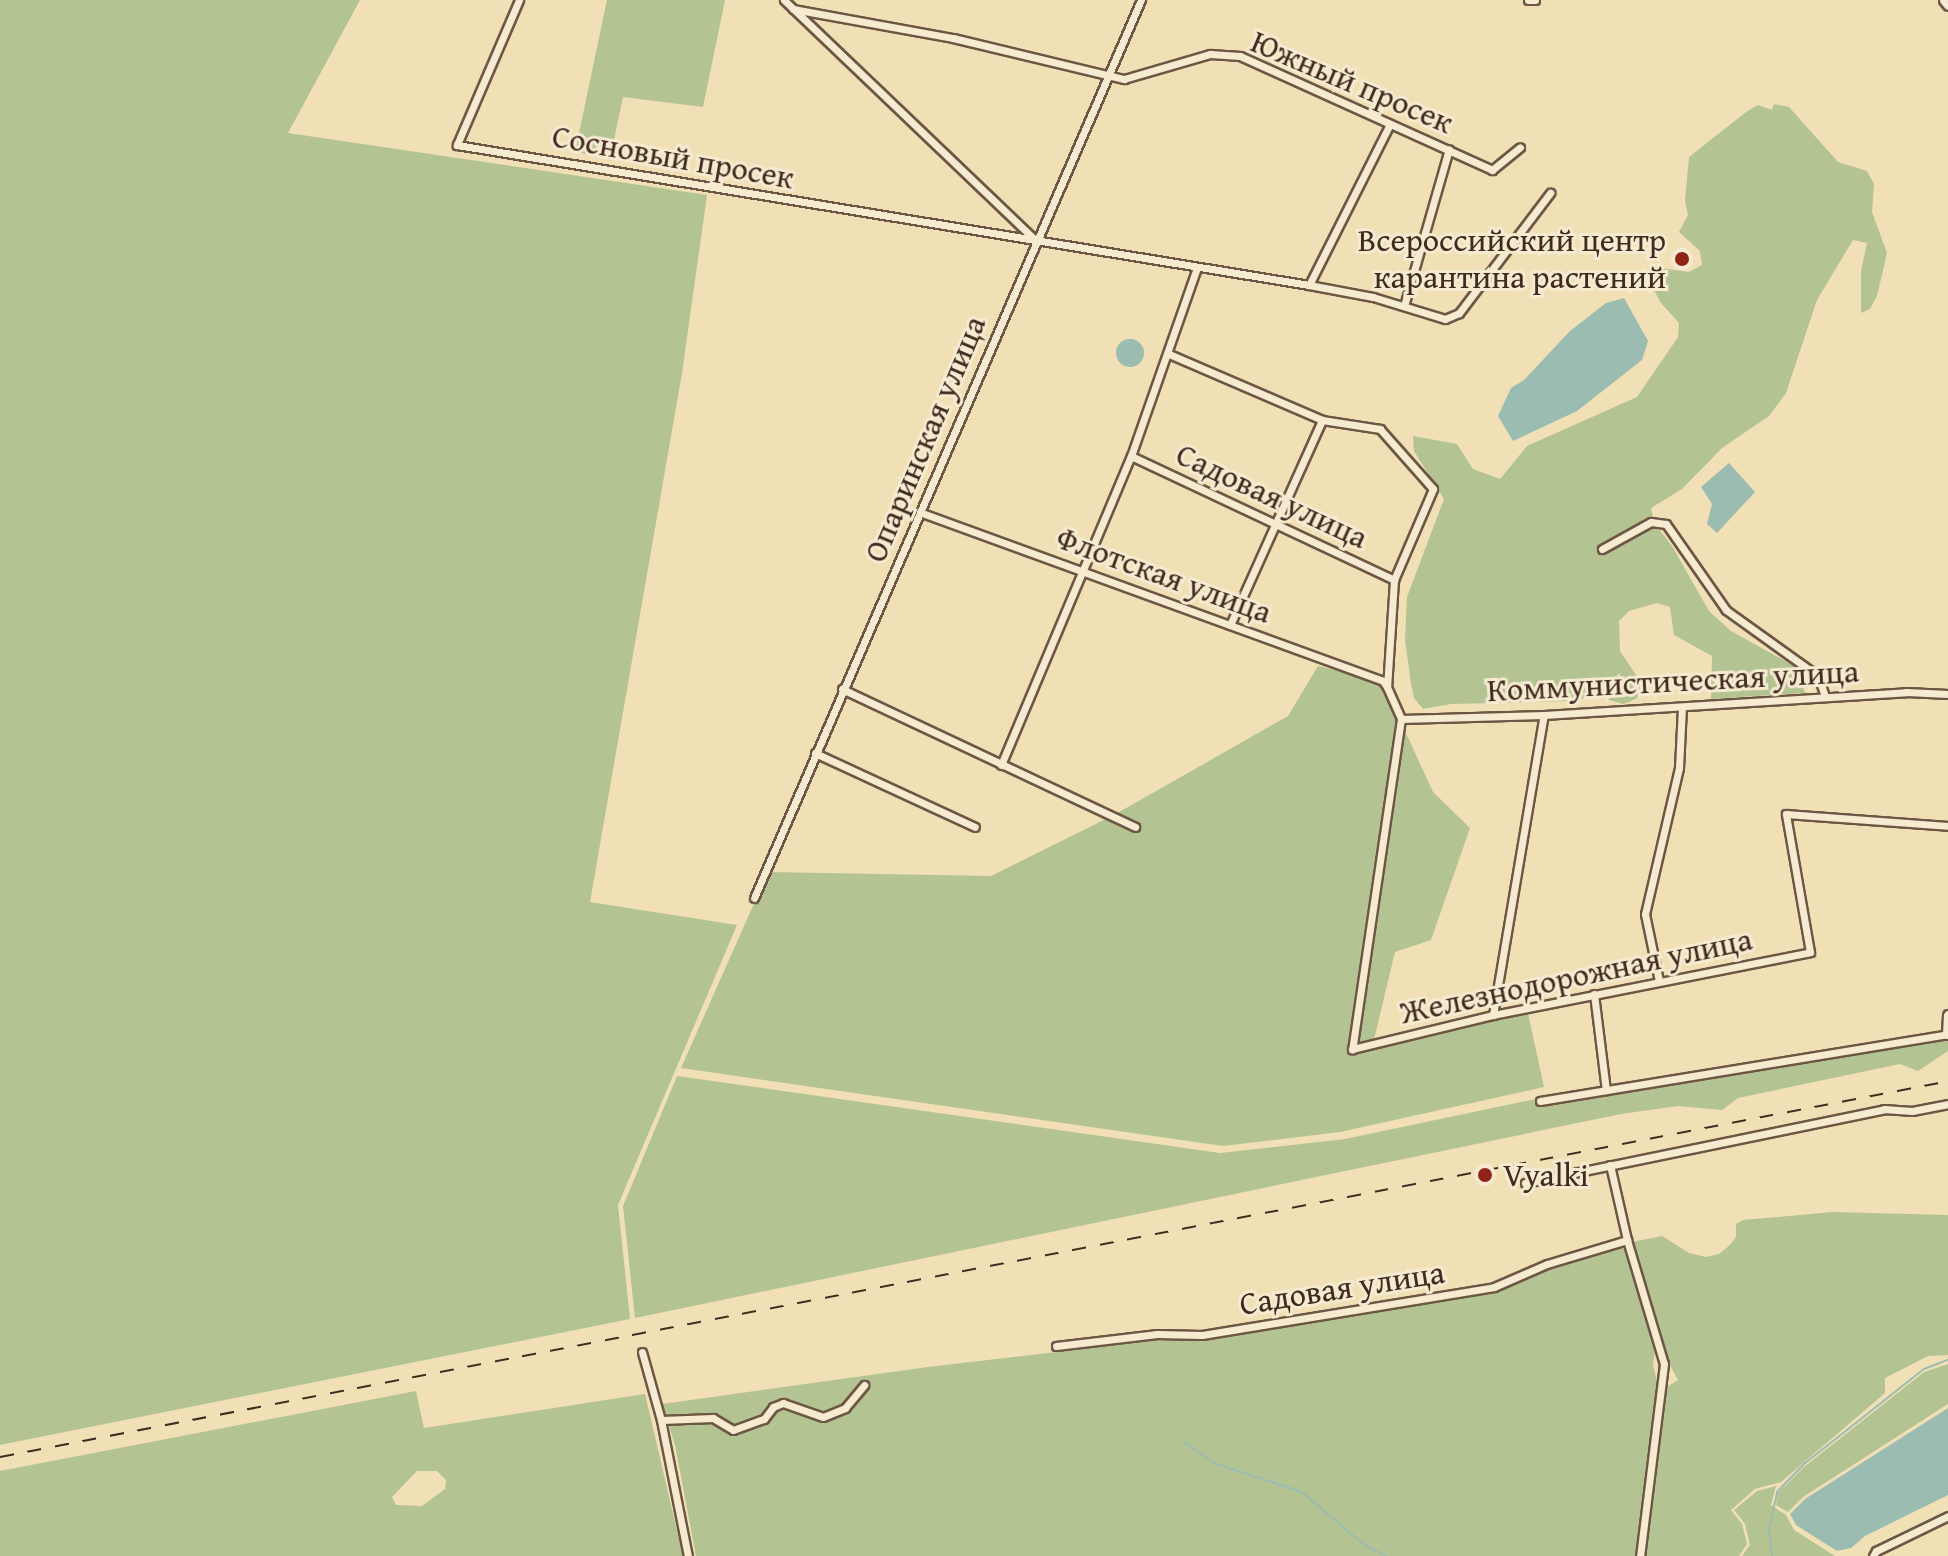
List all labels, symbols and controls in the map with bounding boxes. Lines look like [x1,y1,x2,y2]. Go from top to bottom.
street label: Южный просек [1245,22,1459,142]
street label: Сосновый просек [549,117,797,197]
place label: Всероссийский центр карантина растений [1358,222,1666,297]
marker: Всероссийский центр карантина растений [1673,250,1691,268]
street label: Опаринская улица [856,310,994,568]
street label: Садовая улица [1170,435,1374,557]
street label: Флотская улица [1051,518,1277,632]
street label: Коммунистическая улица [1486,652,1860,710]
street label: Железнодорожная улица [1396,920,1756,1032]
place label: Vyalki [1503,1156,1589,1194]
marker: Vyalki [1474,1164,1496,1186]
street label: Садовая улица [1237,1253,1447,1323]

